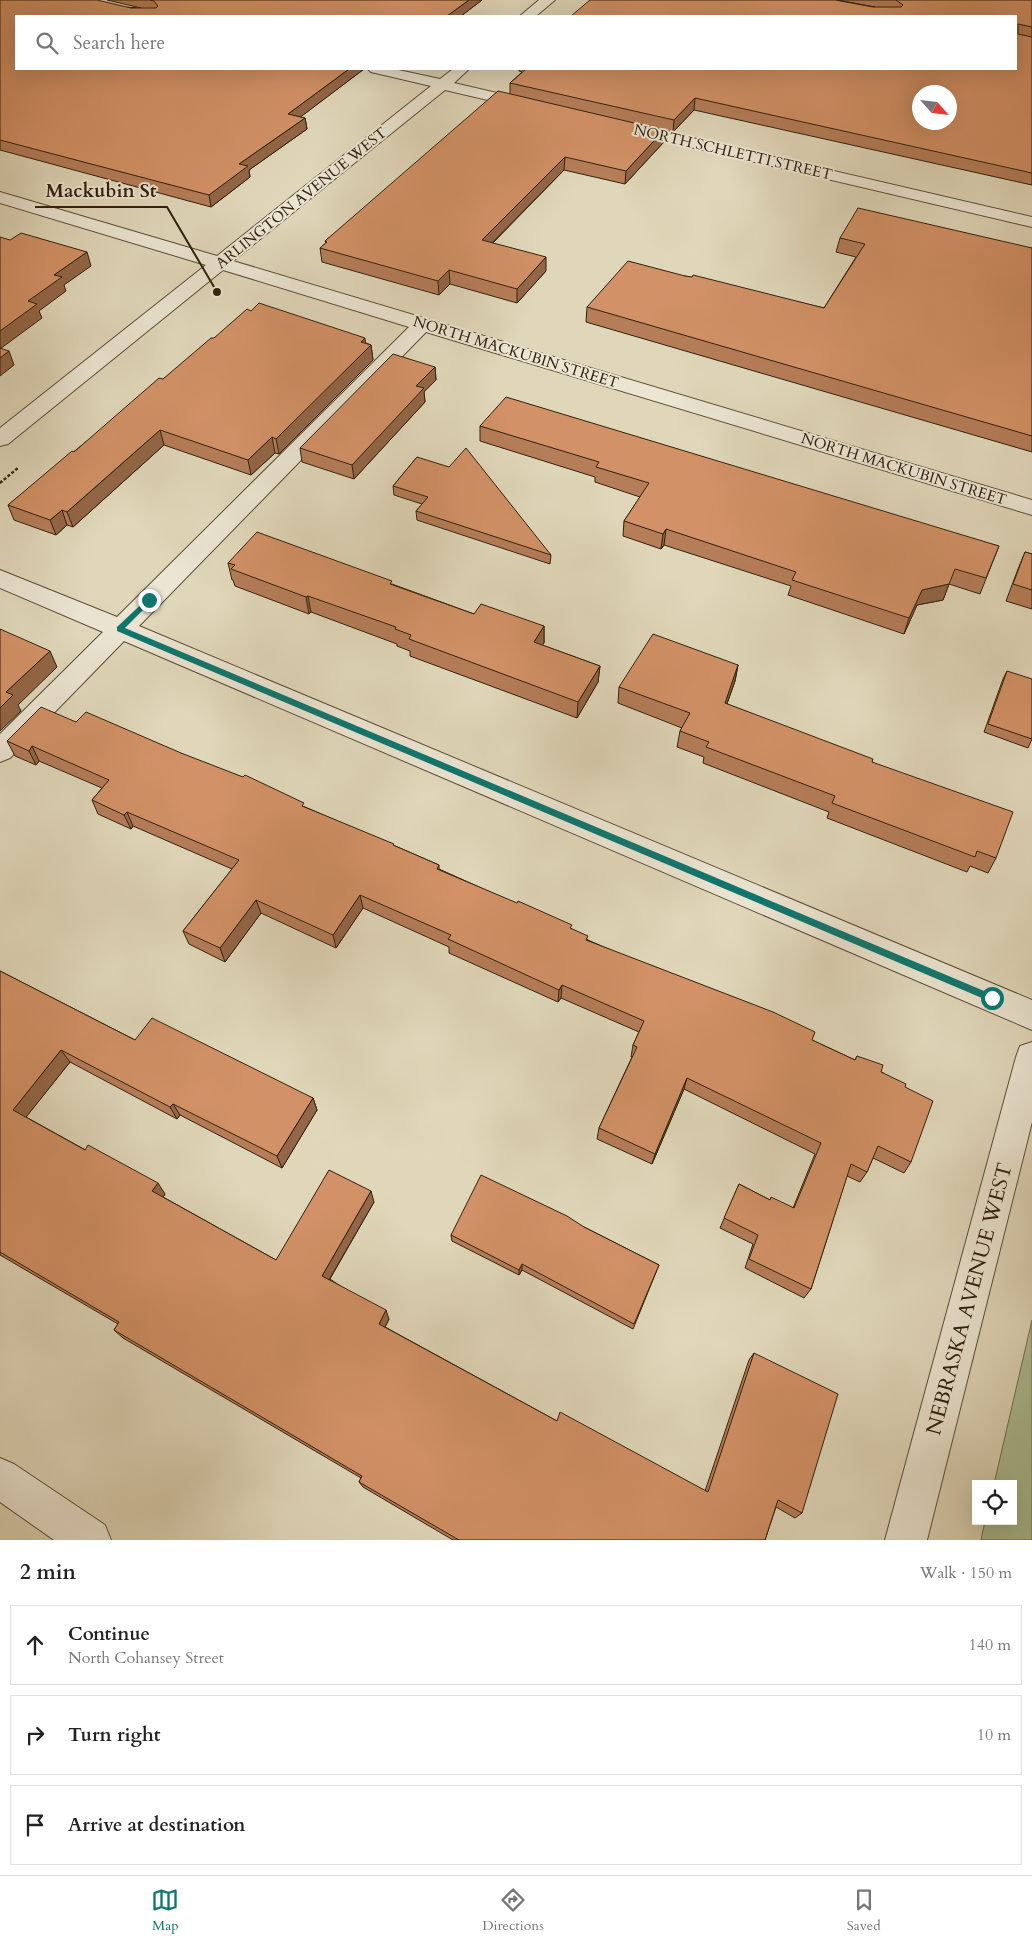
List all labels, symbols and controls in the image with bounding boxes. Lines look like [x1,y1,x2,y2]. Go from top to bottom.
search box [15,15,1017,70]
icon: search [33,29,61,57]
text: Search here [73,30,165,56]
north arrow [912,85,957,130]
street label: NORTH SCHLETTI STREET [632,119,834,185]
street label: ARLINGTON AVENUE WEST [211,123,391,273]
callout: Mackubin St [35,173,167,207]
text: Mackubin St [45,178,157,204]
street label: NORTH MACKUBIN STREET [411,311,621,393]
street label: NORTH MACKUBIN STREET [799,428,1009,510]
route end [138,589,161,612]
route start [981,987,1004,1010]
street label: NEBRASKA AVENUE WEST [919,1160,1020,1438]
map controls [972,1480,1017,1525]
button: locate [972,1480,1017,1525]
text: 2 min [20,1558,76,1587]
text: Walk · 150 m [920,1562,1012,1584]
text: Continue [68,1621,150,1647]
icon: ahead [21,1631,49,1659]
text: 140 m [969,1634,1011,1656]
text: North Cohansey Street [68,1647,224,1669]
icon: right [21,1721,49,1749]
text: Turn right [68,1722,160,1748]
text: 10 m [977,1724,1011,1746]
icon: arrive [21,1811,49,1839]
text: Arrive at destination [68,1812,245,1838]
tab: Map [151,1886,179,1935]
tab: Directions [482,1886,544,1935]
tab: Saved [847,1886,881,1935]

